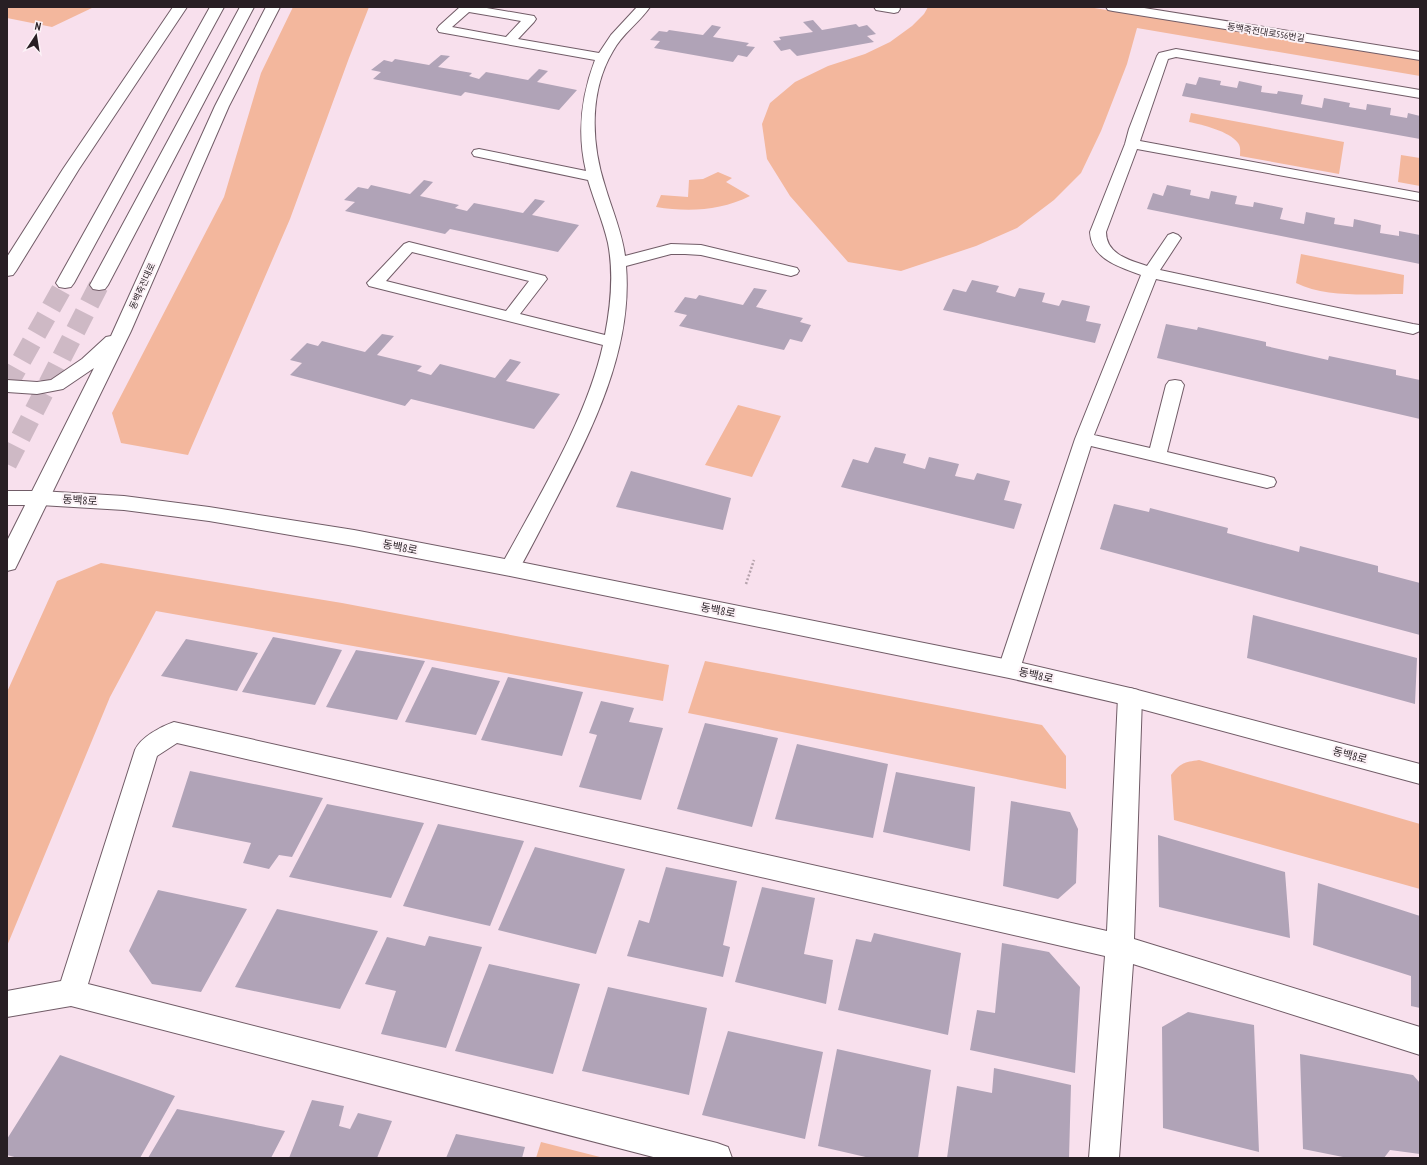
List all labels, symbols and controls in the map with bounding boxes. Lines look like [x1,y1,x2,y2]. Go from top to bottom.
north arrow [16,16,56,56]
text: N [34,19,42,34]
street label: 동백죽전대로556번길 [1226,20,1306,44]
street label: 동백죽전대로 [127,261,157,311]
street label: 동백8로 [62,492,98,508]
street label: 동백8로 [381,537,419,557]
street label: 동백8로 [699,600,737,620]
street label: 동백8로 [1017,664,1055,686]
street label: 동백8로 [1331,744,1369,766]

